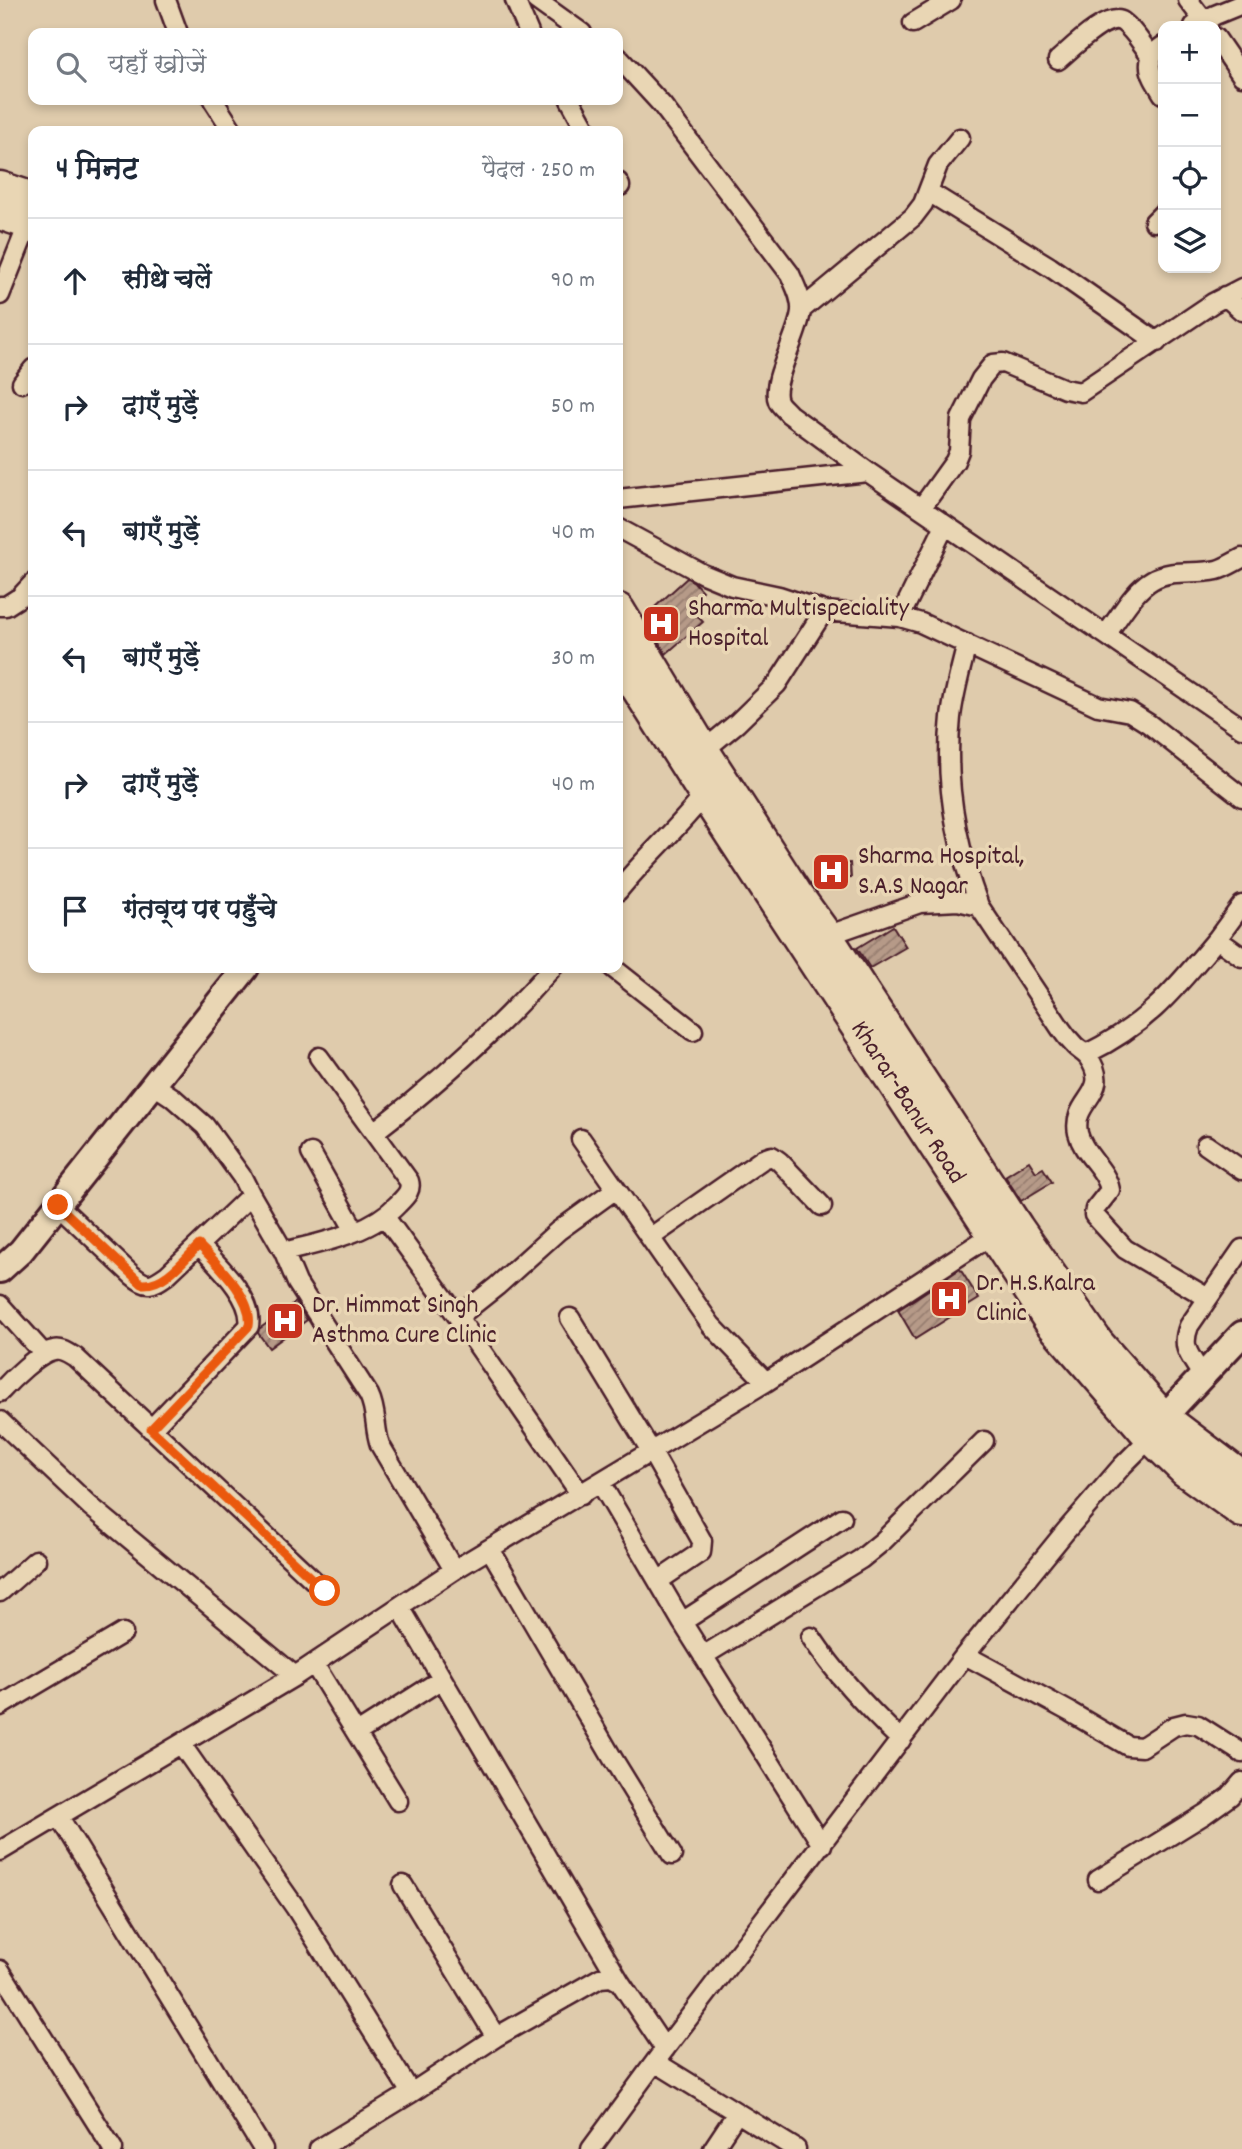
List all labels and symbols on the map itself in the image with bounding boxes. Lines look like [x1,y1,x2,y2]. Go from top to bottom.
place label: Sharma Multispeciality Hospital [688,591,910,658]
hospital icon: Sharma Multispeciality Hospital [640,603,682,645]
place label: Sharma Hospital, S.A.S Nagar [858,839,1025,906]
hospital icon: Sharma Hospital, S.A.S Nagar [810,851,852,893]
street label: Kharar-Banur Road [840,1014,974,1192]
route end [42,1189,73,1220]
place label: Dr. H.S.Kalra Clinic [976,1266,1096,1333]
hospital icon: Dr. H.S.Kalra Clinic [928,1278,970,1320]
place label: Dr. Himmat Singh Asthma Cure Clinic [312,1288,497,1355]
hospital icon: Dr. Himmat Singh Asthma Cure Clinic [264,1300,306,1342]
route start [309,1575,340,1606]

